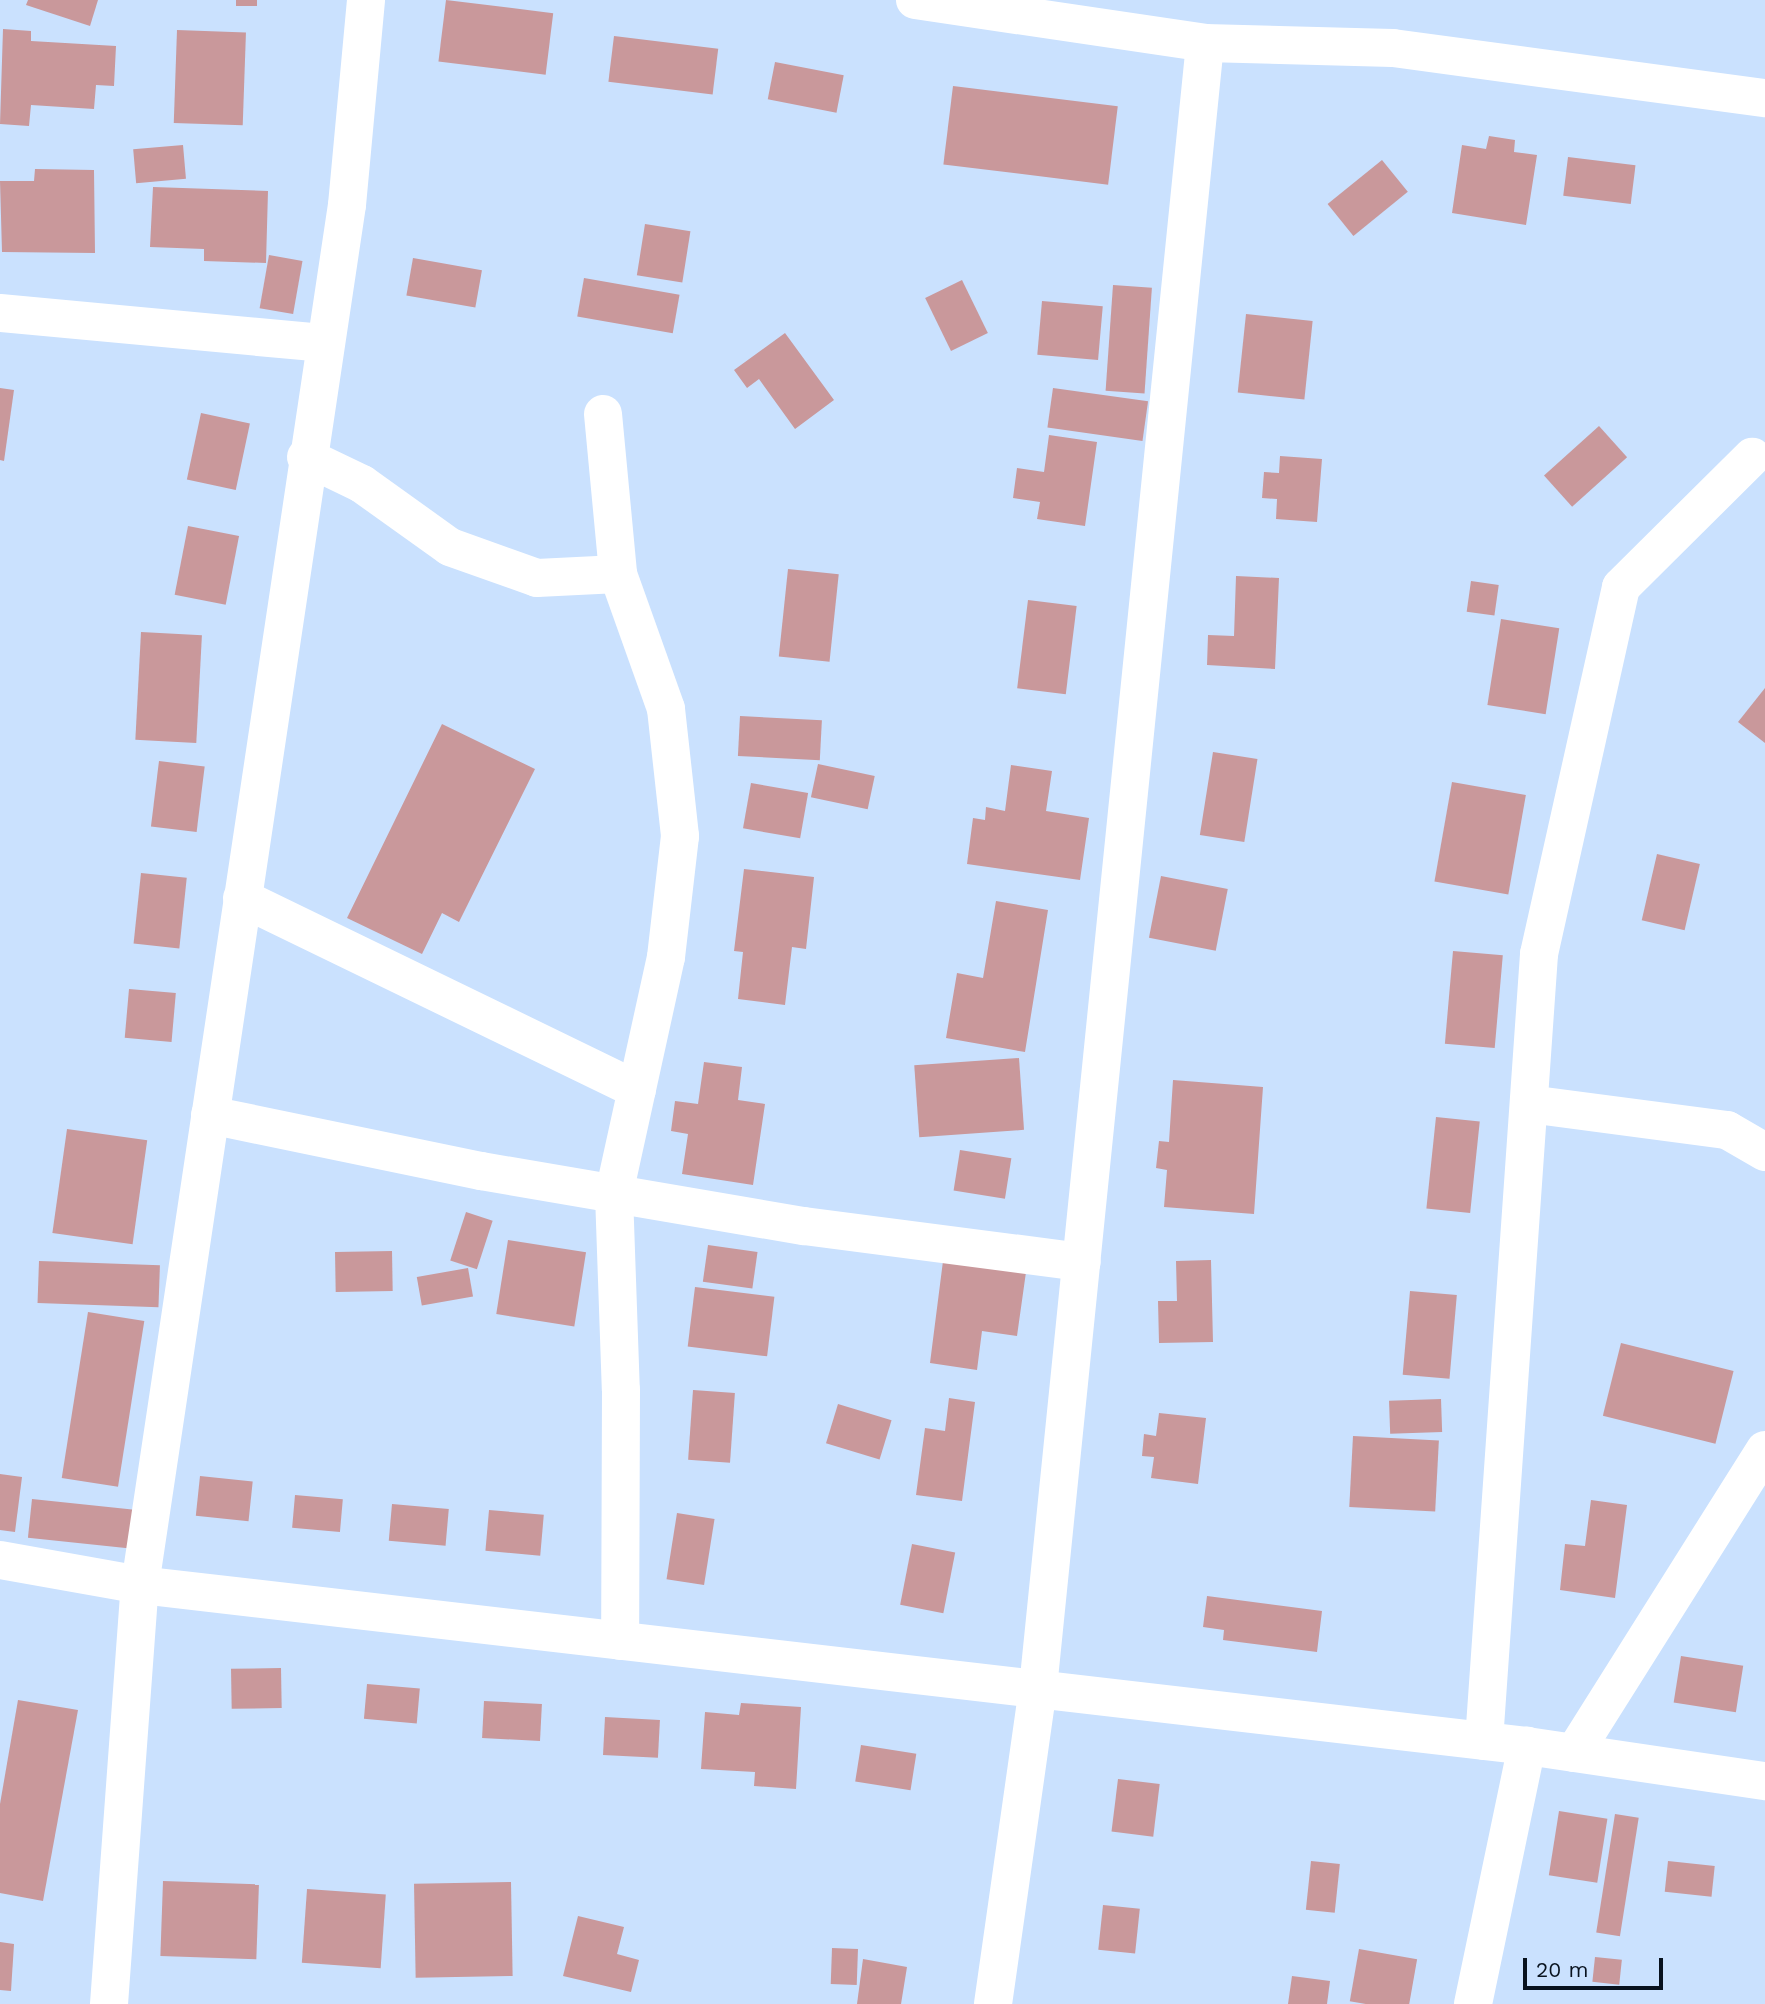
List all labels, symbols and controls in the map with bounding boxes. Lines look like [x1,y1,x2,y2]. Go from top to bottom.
scale bar [1527,1944,1667,1988]
text: 20 m [1536,1957,1588,1982]

